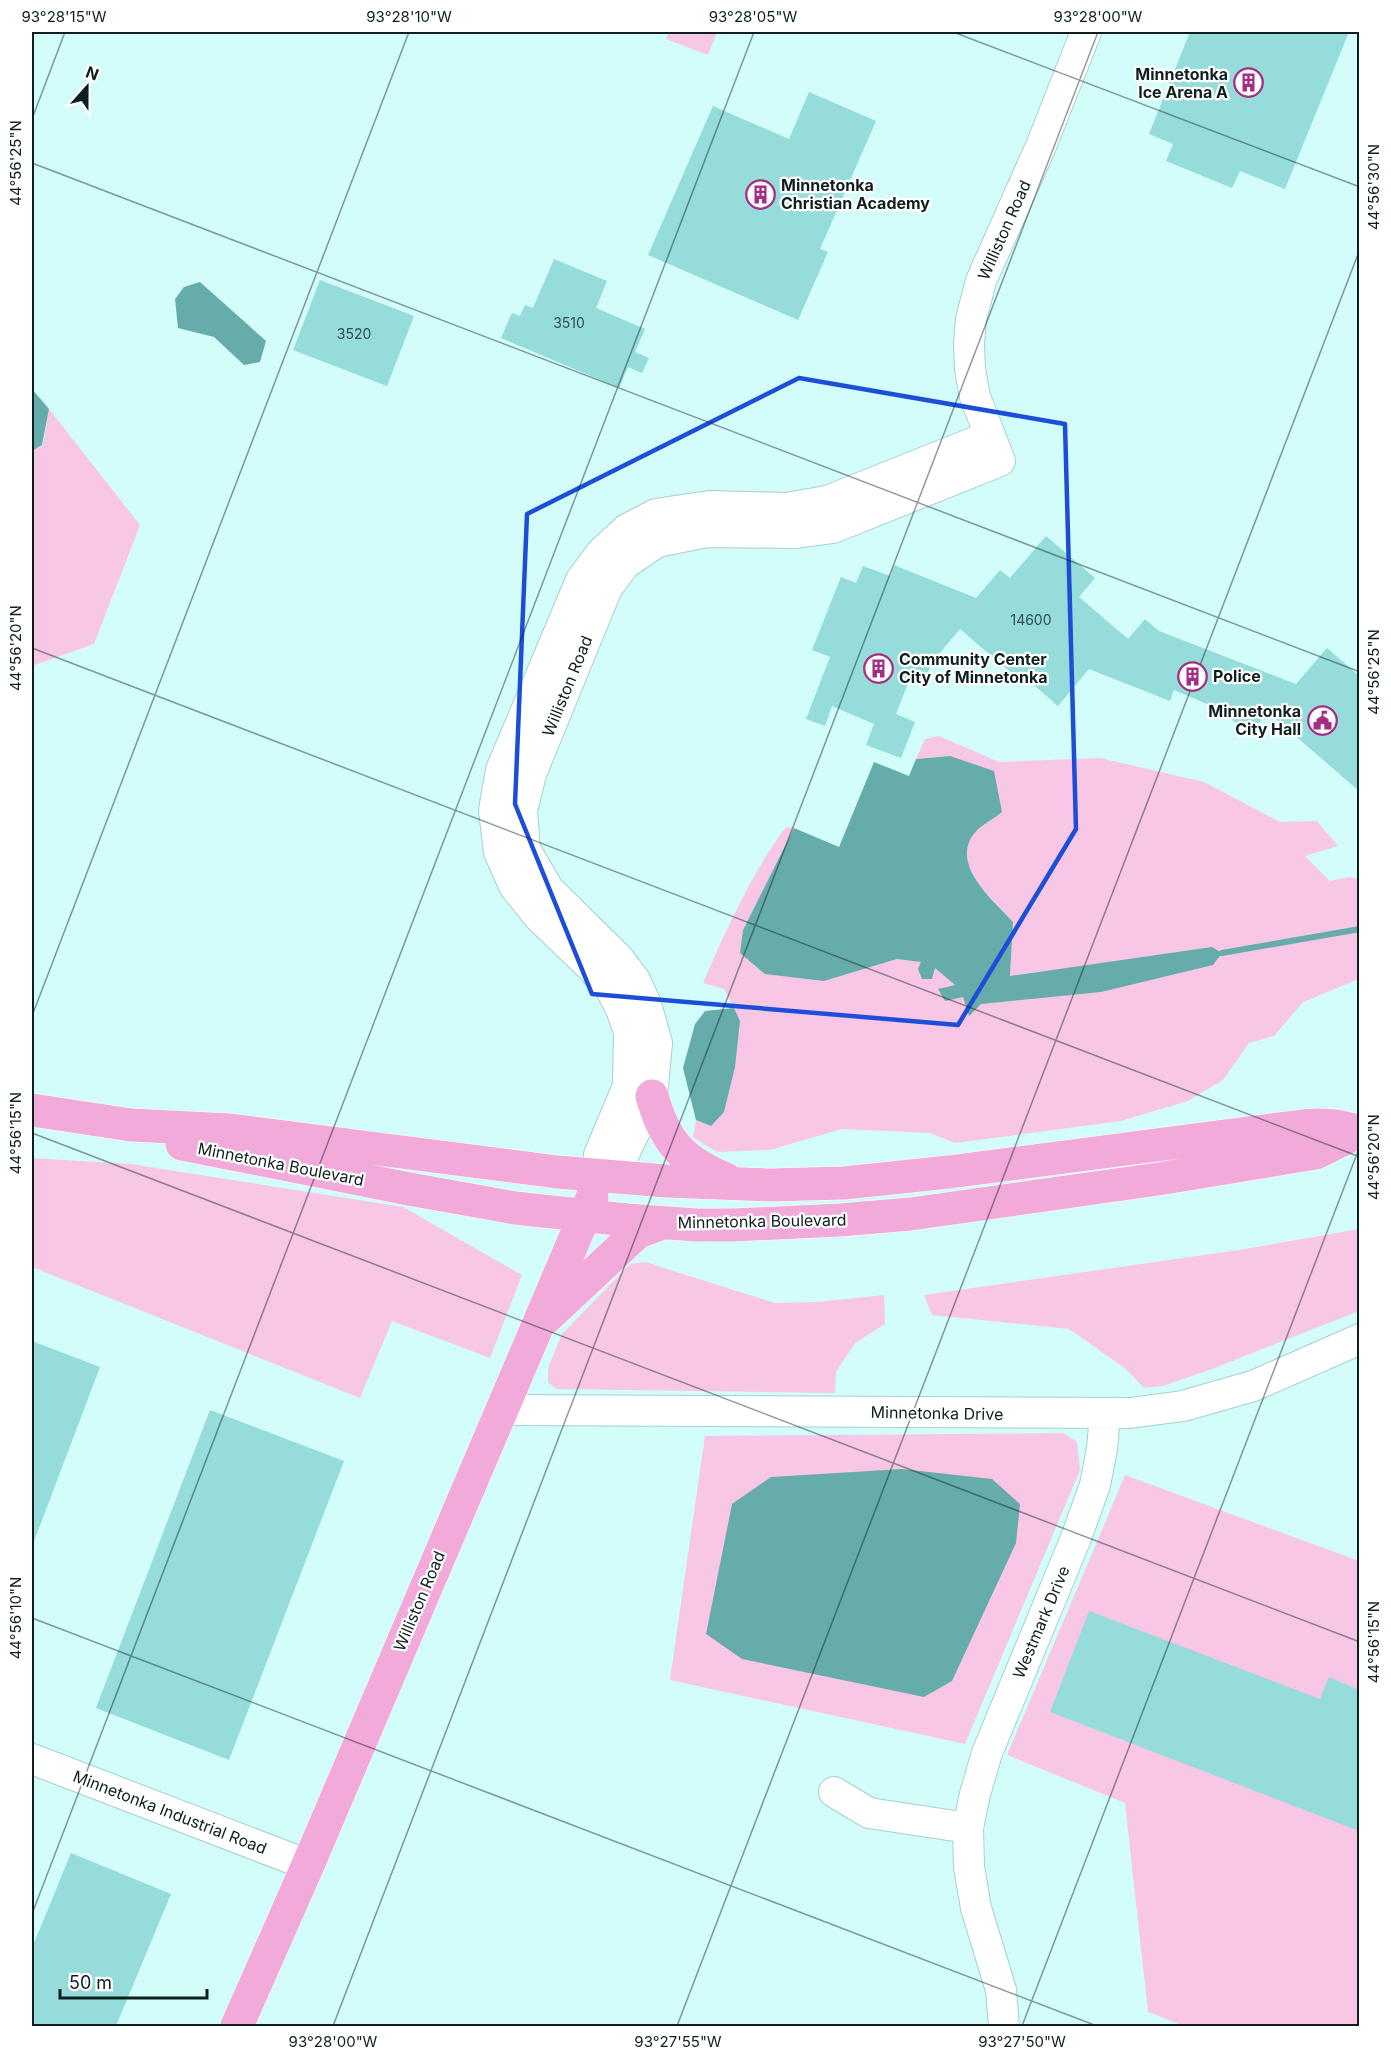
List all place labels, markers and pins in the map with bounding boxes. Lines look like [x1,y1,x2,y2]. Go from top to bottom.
place label: Minnetonka Ice Arena A [1135,64,1228,102]
building icon: Minnetonka Ice Arena A [1233,67,1265,99]
place label: Minnetonka Christian Academy [781,175,930,213]
building icon: Minnetonka Christian Academy [744,178,776,210]
place label: Community Center City of Minnetonka [899,649,1048,687]
building icon: Community Center City of Minnetonka [862,652,894,684]
building icon: Police [1176,660,1208,692]
place label: Police [1213,666,1261,686]
place label: Minnetonka City Hall [1208,701,1301,739]
public building icon: Minnetonka City Hall [1306,704,1338,736]

